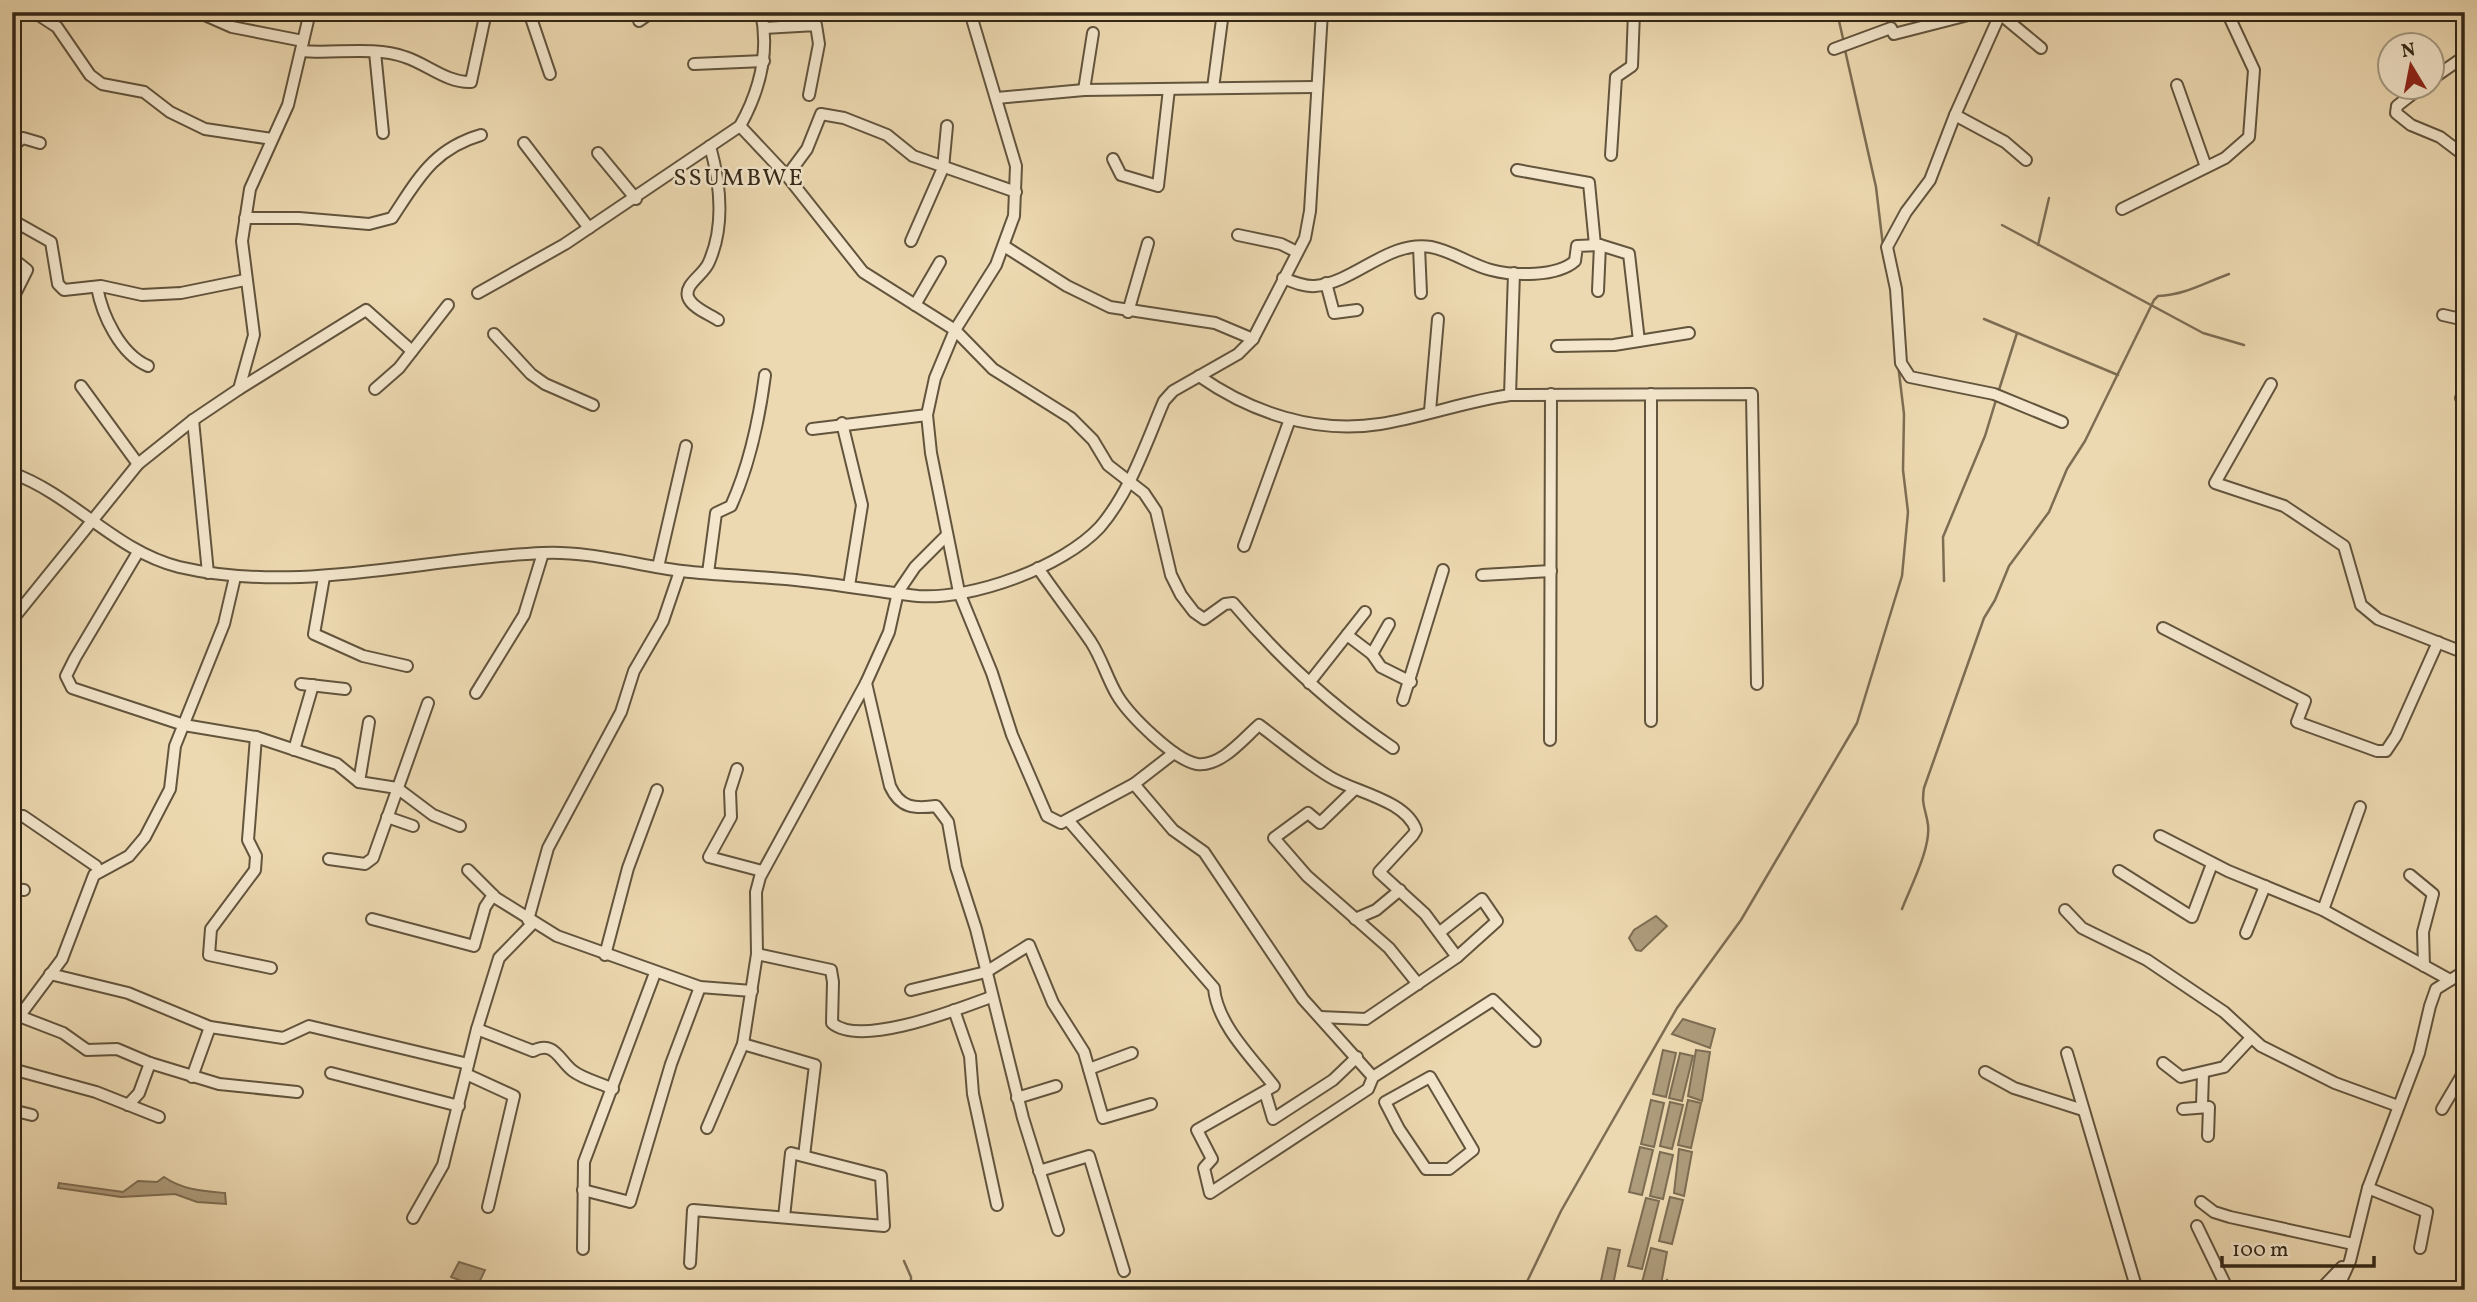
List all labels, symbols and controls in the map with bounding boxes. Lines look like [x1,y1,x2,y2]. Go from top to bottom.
north arrow [2376,32,2446,102]
text: N [2399,37,2418,65]
district label: SSUMBWE [673,162,805,196]
scale bar [2222,1225,2374,1269]
text: 100 m [2232,1236,2289,1265]

